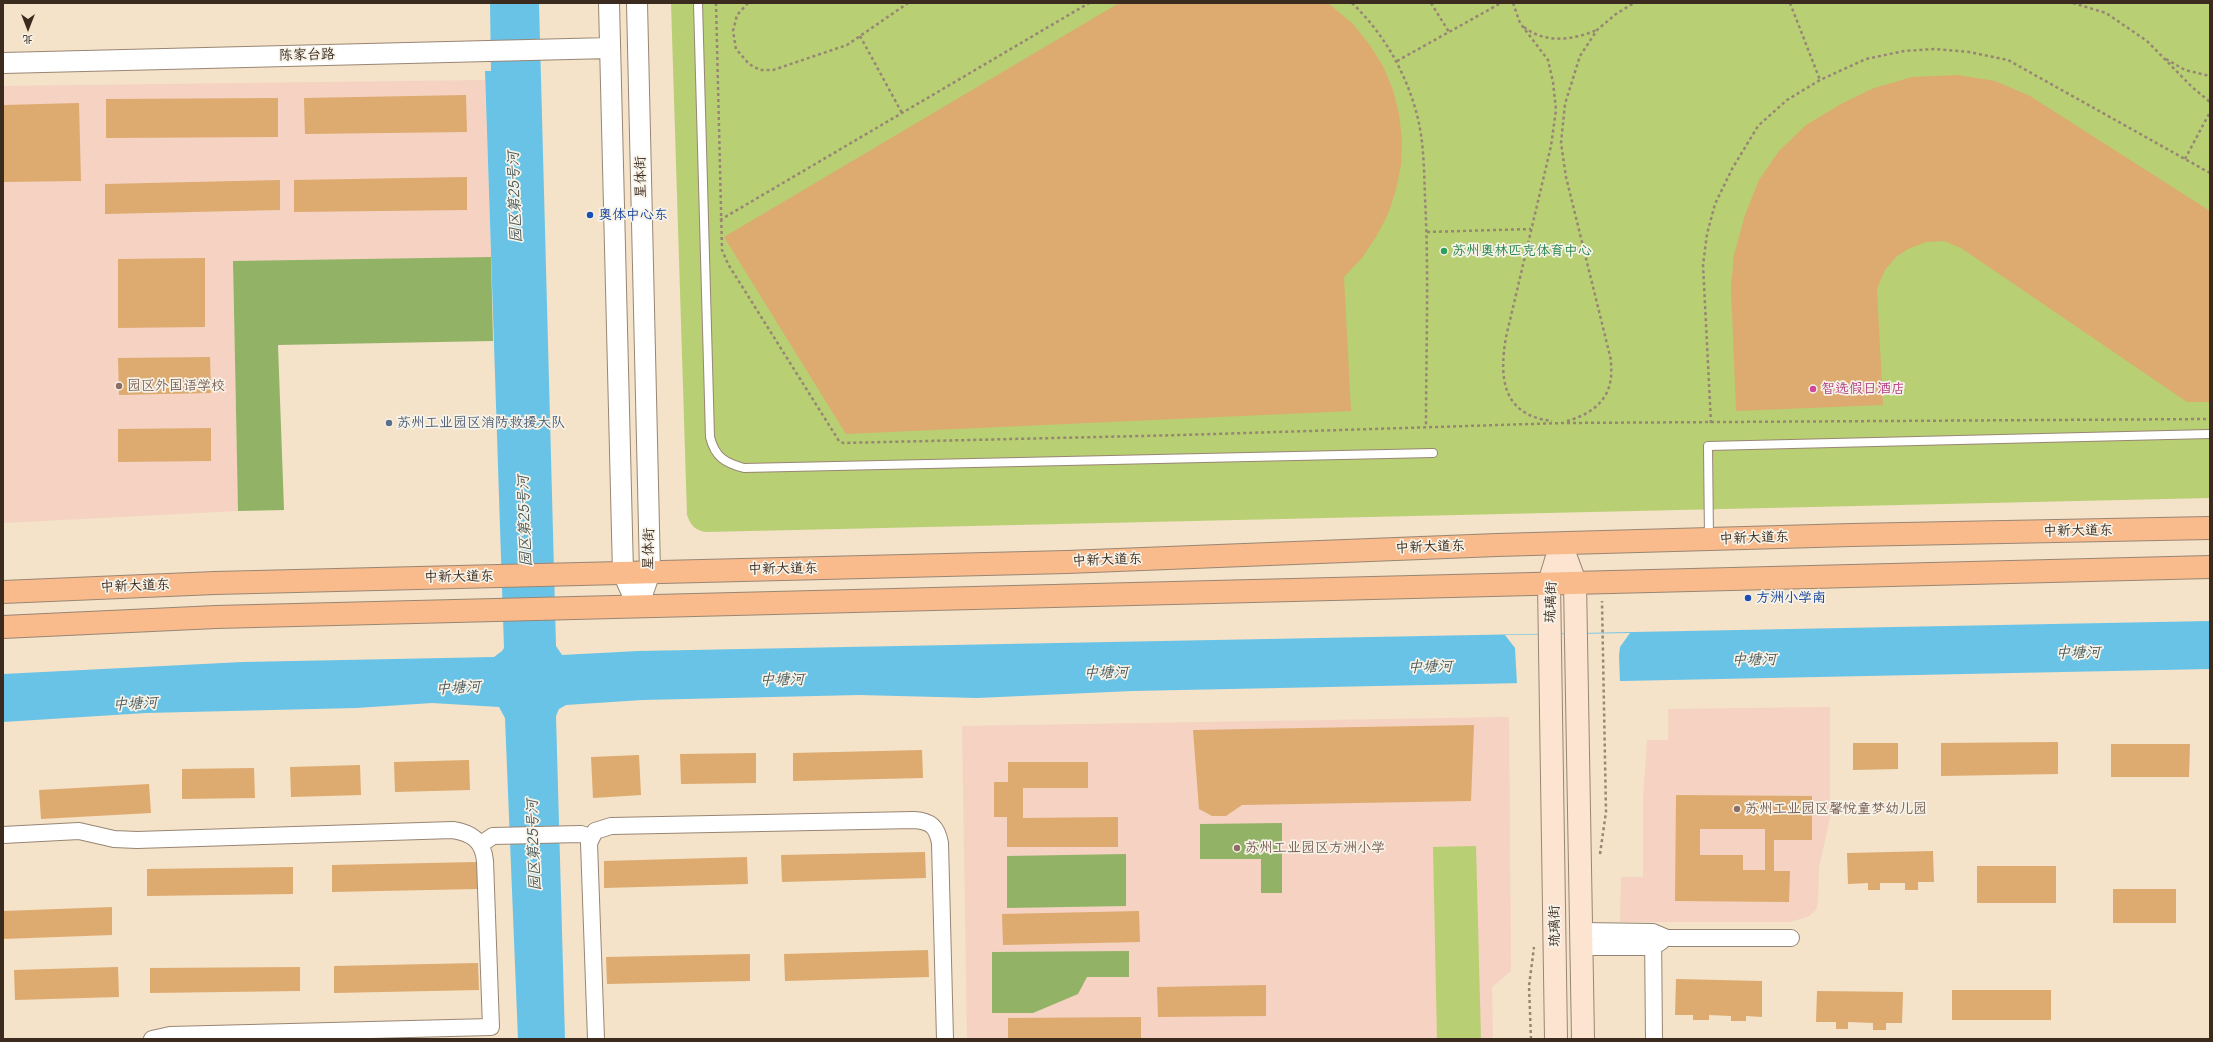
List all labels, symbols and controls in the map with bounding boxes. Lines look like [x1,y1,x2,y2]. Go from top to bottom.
north arrow [8,8,48,48]
text: 北 [23,33,34,47]
street label: 陈家台路 [279,46,335,64]
water label: 园区第25号河 [504,151,526,243]
street label: 星体街 [632,156,650,198]
place label: 奥体中心东 [598,207,668,223]
marker: 奥体中心东 [585,210,595,220]
place label: 苏州奥林匹克体育中心 [1452,243,1592,259]
marker: 苏州奥林匹克体育中心 [1439,246,1449,256]
place label: 园区外国语学校 [127,378,225,394]
marker: 园区外国语学校 [114,381,124,391]
place label: 智选假日酒店 [1821,381,1905,397]
marker: 智选假日酒店 [1808,384,1818,394]
place label: 苏州工业园区消防救援大队 [397,415,565,431]
marker: 苏州工业园区消防救援大队 [384,418,394,428]
water label: 园区第25号河 [514,475,536,567]
street label: 中新大道东 [2043,522,2113,540]
street label: 星体街 [640,528,658,570]
street label: 中新大道东 [1719,528,1789,548]
street label: 中新大道东 [1395,537,1465,557]
street label: 中新大道东 [1072,550,1142,570]
street label: 中新大道东 [748,560,818,578]
street label: 中新大道东 [424,568,494,586]
street label: 中新大道东 [100,576,170,596]
street label: 琉璃街 [1542,581,1560,623]
place label: 方洲小学南 [1756,590,1826,606]
marker: 方洲小学南 [1743,593,1753,603]
water label: 中塘河 [2055,644,2101,662]
water label: 中塘河 [1731,651,1777,669]
water label: 中塘河 [1407,658,1453,676]
water label: 中塘河 [1083,664,1129,682]
water label: 中塘河 [759,671,805,689]
water label: 中塘河 [435,678,481,698]
water label: 中塘河 [112,694,158,714]
water label: 园区第25号河 [523,799,545,891]
place label: 苏州工业园区馨悦童梦幼儿园 [1745,801,1927,817]
marker: 苏州工业园区馨悦童梦幼儿园 [1732,804,1742,814]
place label: 苏州工业园区方洲小学 [1245,840,1385,856]
marker: 苏州工业园区方洲小学 [1232,843,1242,853]
street label: 琉璃街 [1546,905,1564,947]

